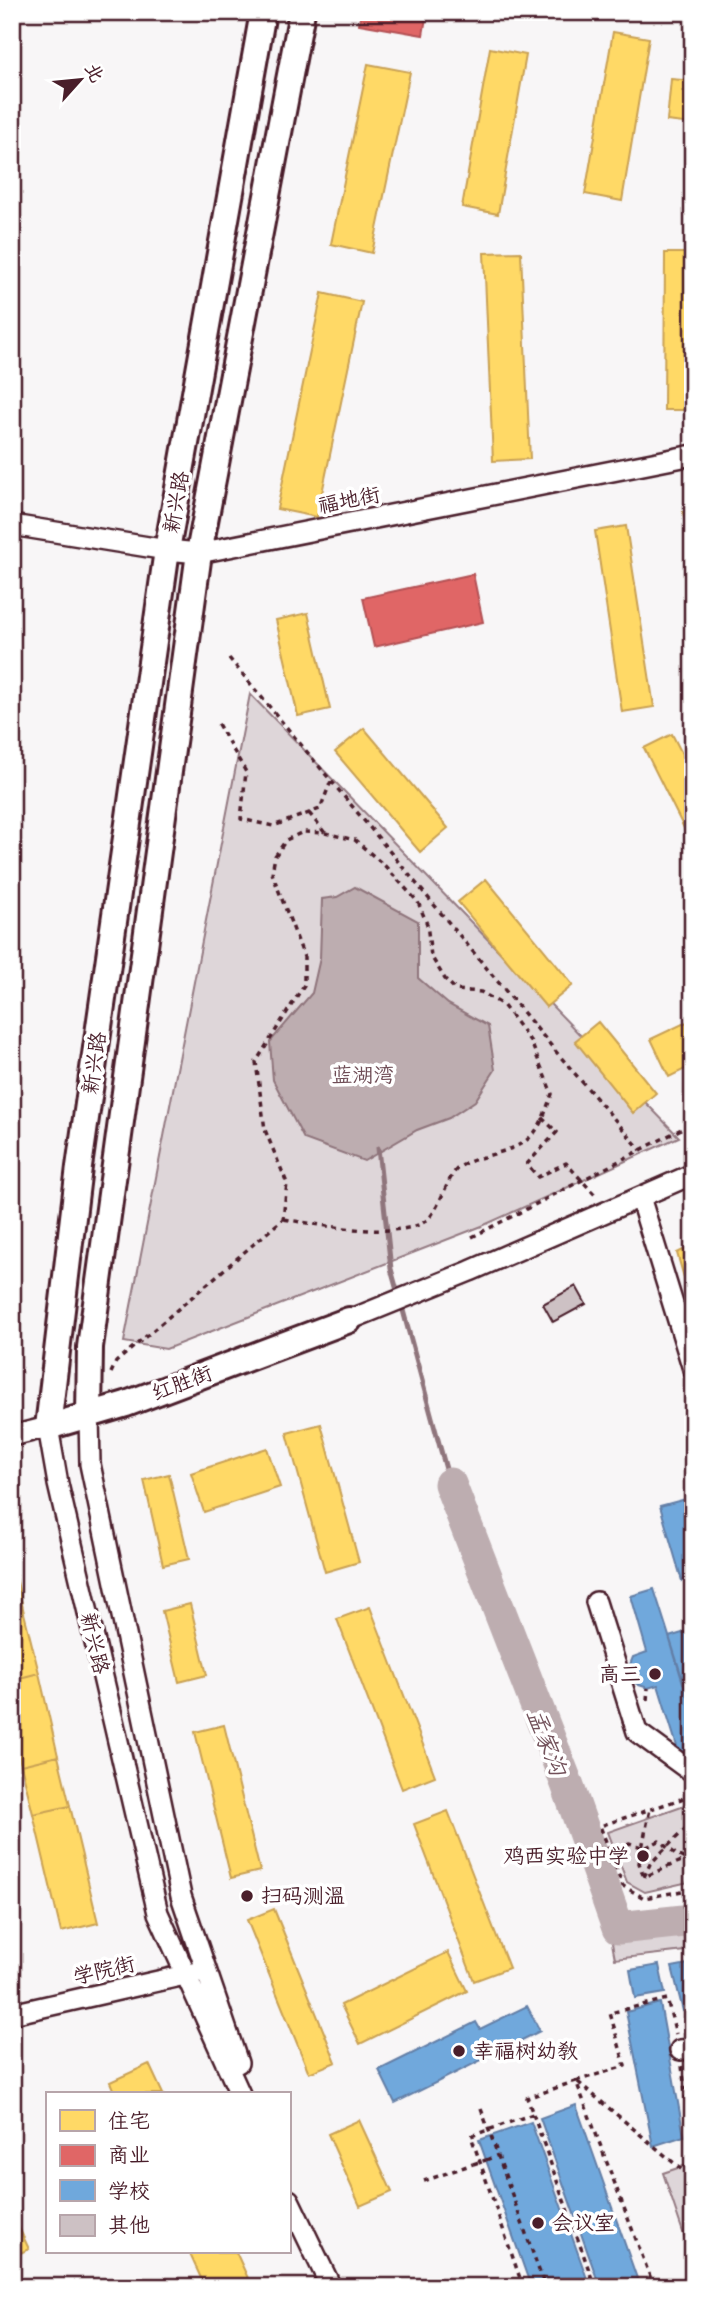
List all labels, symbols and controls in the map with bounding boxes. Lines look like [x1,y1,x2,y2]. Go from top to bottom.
north arrow [46,46,116,116]
text: 北 [76,58,111,88]
street label: 新兴路 [156,468,199,536]
street label: 福地街 [315,479,383,524]
street label: 新兴路 [75,1030,116,1097]
park label: 蓝湖湾 [332,1060,395,1093]
street label: 红胜街 [147,1358,218,1411]
street label: 新兴路 [70,1609,117,1678]
place label: 高三 [599,1659,641,1692]
marker: 高三 [647,1666,663,1682]
water label: 孟家沟 [516,1704,575,1783]
place label: 鸡西实验中学 [503,1841,629,1874]
marker: 鸡西实验中学 [635,1848,651,1864]
place label: 扫码测温 [261,1881,345,1914]
marker: 扫码测温 [239,1888,255,1904]
street label: 学院街 [70,1948,139,1995]
place label: 幸福树幼教 [473,2036,578,2069]
marker: 幸福树幼教 [451,2043,467,2059]
legend [46,2092,290,2254]
text: 住宅 [108,2106,150,2139]
text: 商业 [108,2140,150,2173]
text: 学校 [108,2176,150,2209]
place label: 会议室 [552,2208,615,2241]
text: 其他 [108,2210,150,2243]
marker: 会议室 [530,2215,546,2231]

